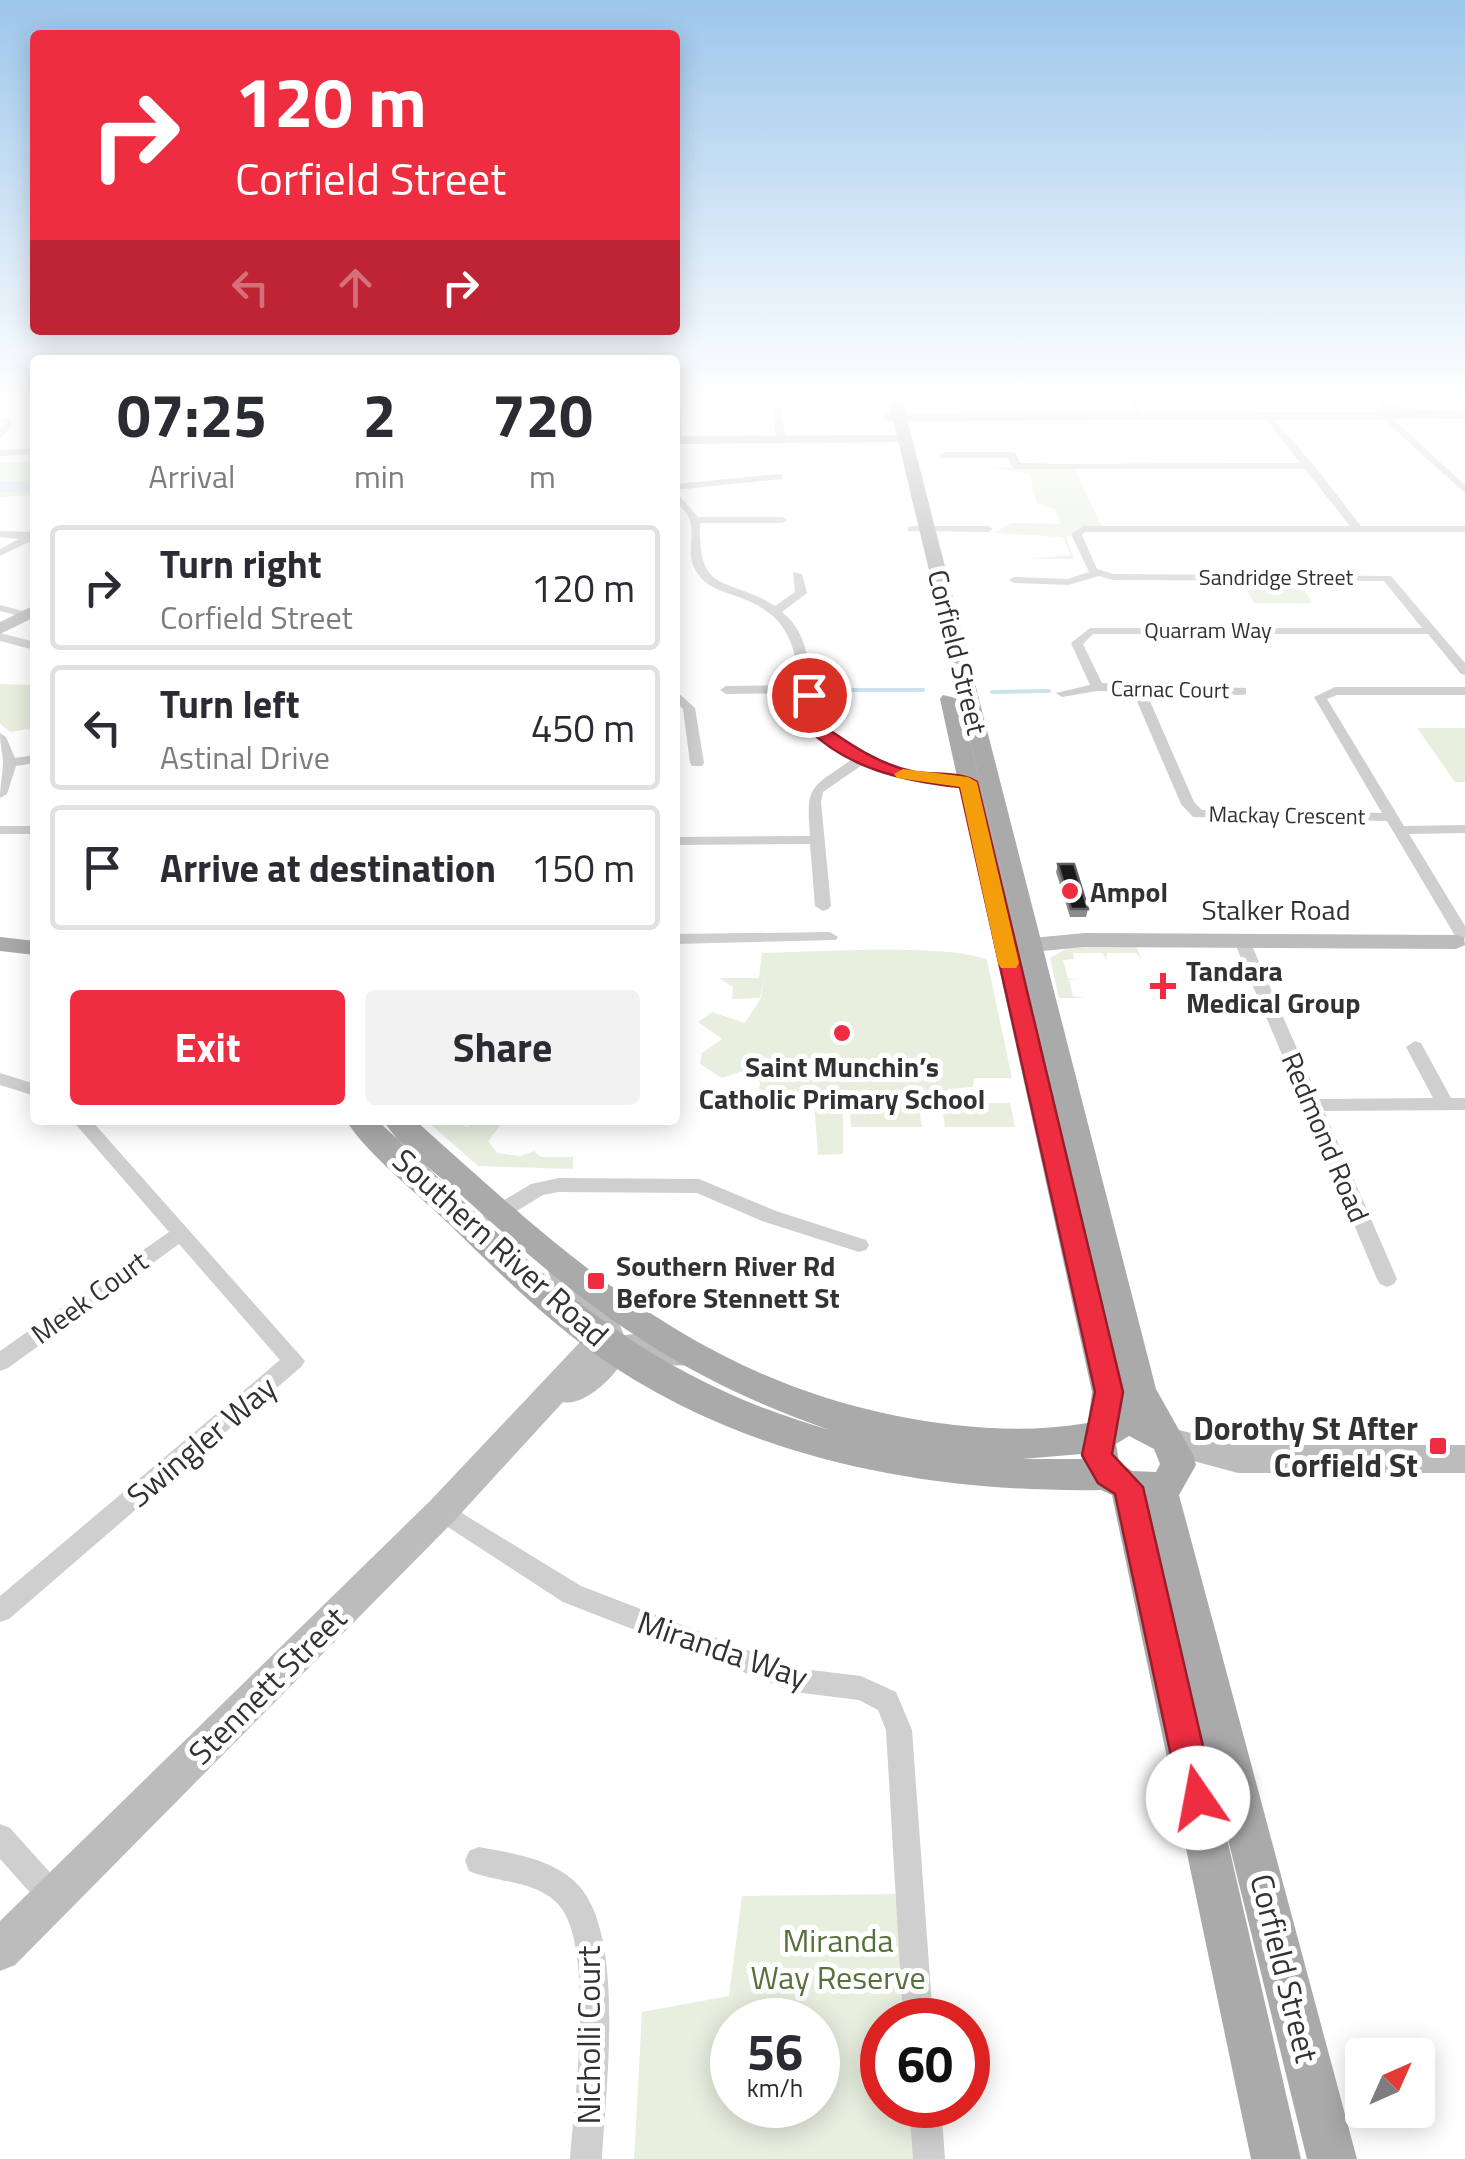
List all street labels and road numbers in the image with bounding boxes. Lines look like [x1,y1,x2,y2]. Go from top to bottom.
street label: Sandridge Street [1199,560,1353,594]
street label: Corfield Street [917,565,999,739]
street label: Quarram Way [1144,613,1272,647]
street label: Carnac Court [1111,671,1230,707]
street label: Mackay Crescent [1208,797,1366,833]
street label: Stalker Road [1202,888,1350,931]
street label: Redmond Road [1271,1045,1381,1229]
street label: Southern River Road [382,1137,620,1357]
street label: Meek Court [22,1240,157,1354]
street label: Swingler Way [115,1364,287,1518]
street label: Stennett Street [177,1595,357,1775]
street label: Miranda Way [631,1597,815,1701]
street label: Corfield Street [1238,1869,1332,2067]
street label: Nicholli Court [564,1946,612,2124]

